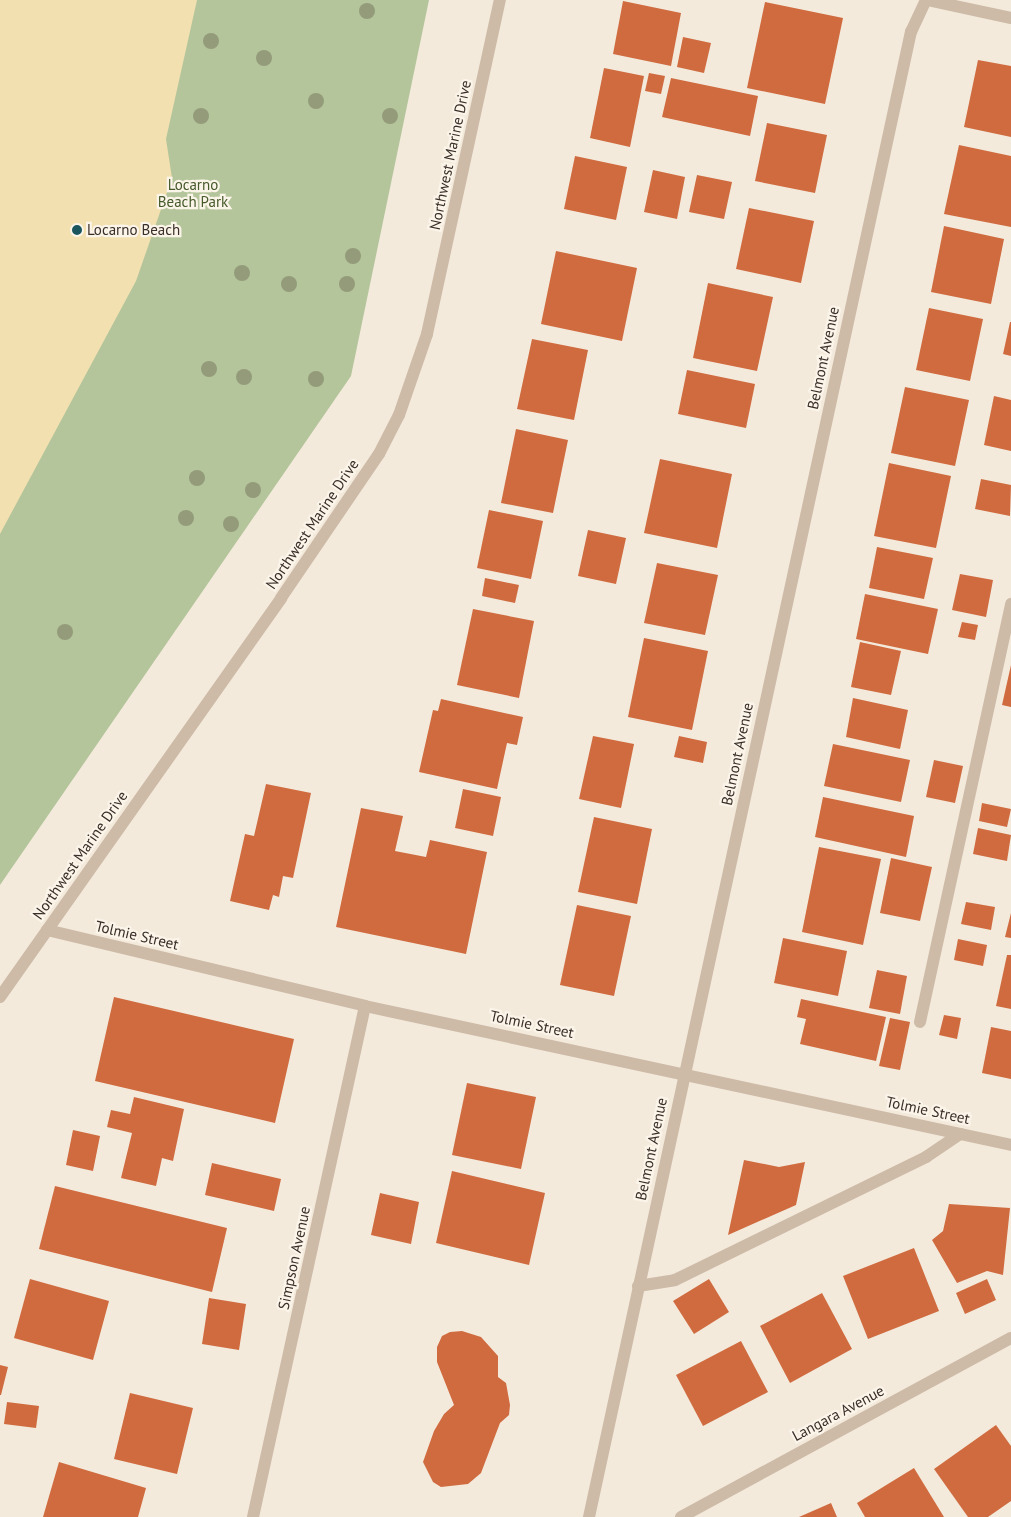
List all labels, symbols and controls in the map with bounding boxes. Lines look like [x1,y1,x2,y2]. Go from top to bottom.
street label: Northwest Marine Drive [425,78,475,232]
park label: Locarno Beach Park [158,175,228,210]
place label: Locarno Beach [87,221,180,239]
marker: Locarno Beach [71,224,83,236]
street label: Belmont Avenue [803,305,843,411]
street label: Northwest Marine Drive [262,456,362,592]
street label: Belmont Avenue [717,701,757,807]
street label: Northwest Marine Drive [29,787,131,923]
street label: Tolmie Street [94,917,180,953]
street label: Tolmie Street [489,1006,575,1042]
street label: Tolmie Street [885,1092,971,1128]
street label: Belmont Avenue [631,1096,671,1202]
street label: Simpson Avenue [274,1204,314,1312]
street label: Langara Avenue [789,1381,887,1445]

